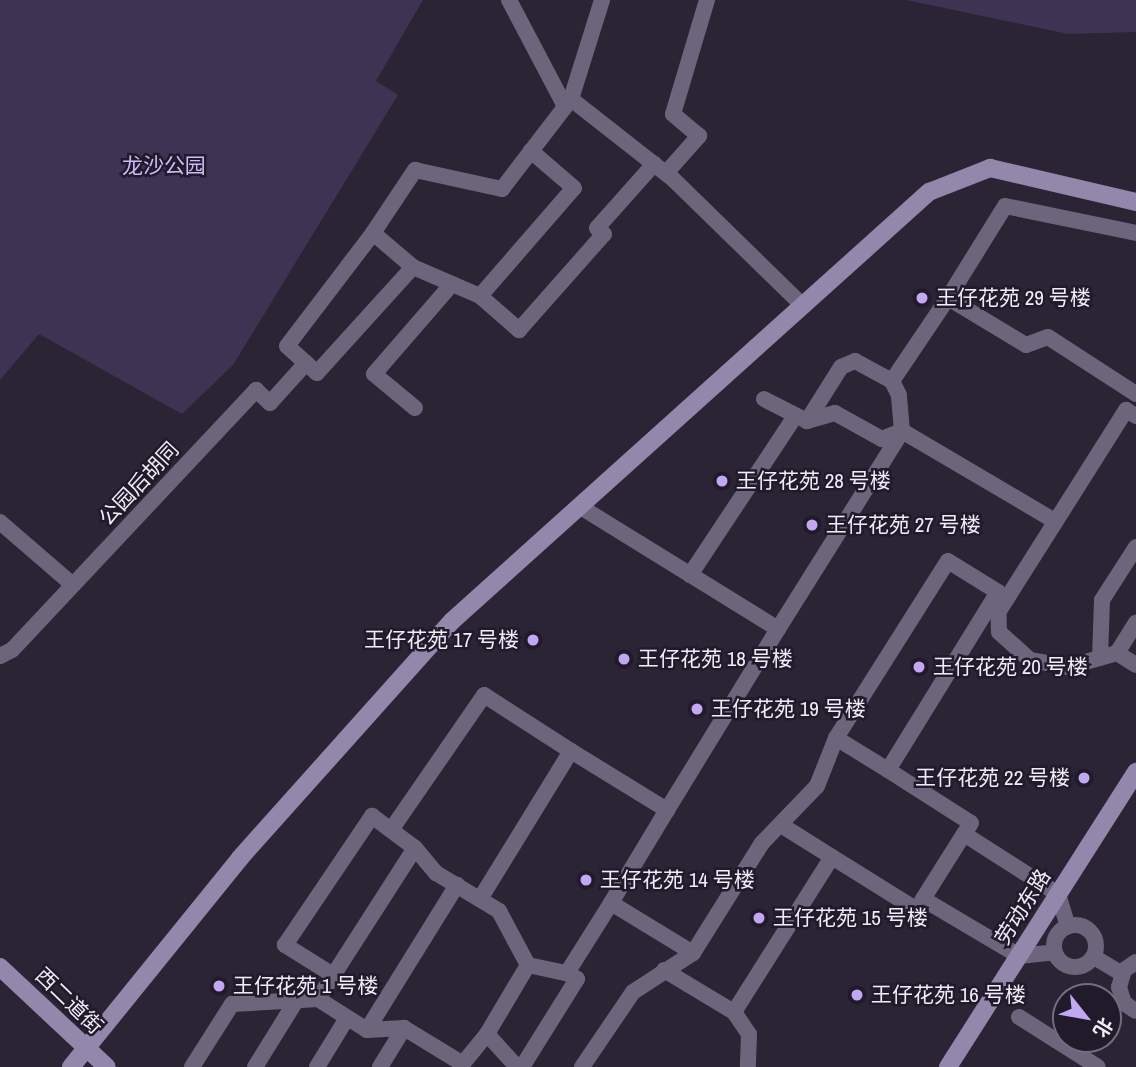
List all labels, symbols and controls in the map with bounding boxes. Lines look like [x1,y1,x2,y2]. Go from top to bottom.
park label: 龙沙公园 [122,153,206,179]
place label: 王仔花苑 29 号楼 [936,285,1091,311]
marker: 王仔花苑 29 号楼 [914,290,930,306]
street label: 公园后胡同 [94,437,184,531]
place label: 王仔花苑 28 号楼 [736,468,891,494]
marker: 王仔花苑 28 号楼 [714,473,730,489]
place label: 王仔花苑 27 号楼 [826,512,981,538]
marker: 王仔花苑 27 号楼 [804,517,820,533]
place label: 王仔花苑 17 号楼 [364,627,519,653]
marker: 王仔花苑 17 号楼 [525,632,541,648]
place label: 王仔花苑 18 号楼 [638,646,793,672]
marker: 王仔花苑 18 号楼 [616,651,632,667]
place label: 王仔花苑 20 号楼 [933,654,1088,680]
marker: 王仔花苑 20 号楼 [911,659,927,675]
place label: 王仔花苑 19 号楼 [711,696,866,722]
marker: 王仔花苑 19 号楼 [689,701,705,717]
place label: 王仔花苑 22 号楼 [915,765,1070,791]
marker: 王仔花苑 22 号楼 [1076,770,1092,786]
street label: 劳动东路 [990,865,1056,949]
place label: 王仔花苑 14 号楼 [600,867,755,893]
marker: 王仔花苑 14 号楼 [578,872,594,888]
place label: 王仔花苑 15 号楼 [773,905,928,931]
marker: 王仔花苑 15 号楼 [751,910,767,926]
street label: 西二道街 [30,963,108,1039]
place label: 王仔花苑 1 号楼 [233,973,378,999]
marker: 王仔花苑 1 号楼 [211,978,227,994]
place label: 王仔花苑 16 号楼 [871,982,1026,1008]
north arrow [1052,983,1122,1053]
marker: 王仔花苑 16 号楼 [849,987,865,1003]
text: 北 [1087,1013,1119,1043]

